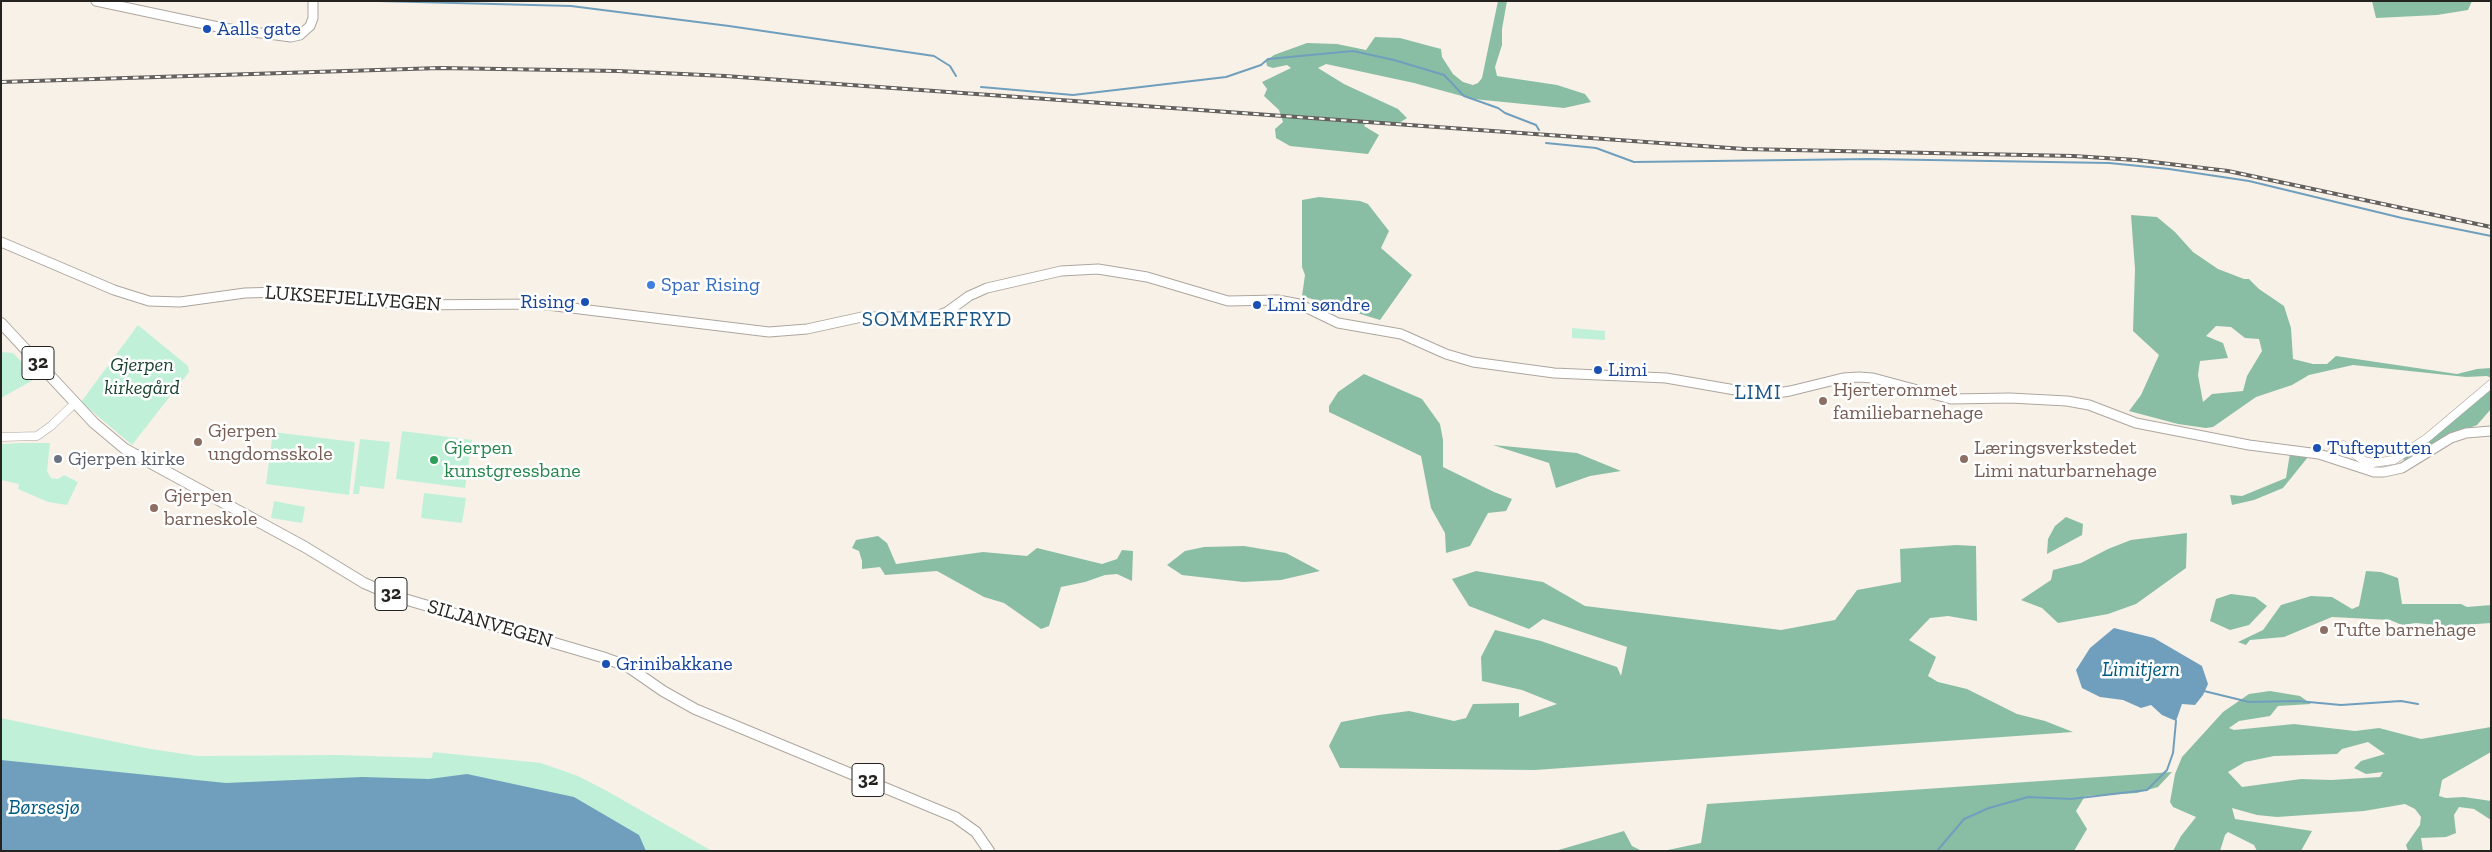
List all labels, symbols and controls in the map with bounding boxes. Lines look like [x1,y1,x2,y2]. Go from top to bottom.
place label: Aalls gate [217,17,301,41]
marker: Aalls gate [201,23,213,35]
place label: Spar Rising [661,273,760,297]
marker: Spar Rising [645,279,657,291]
street label: LUKSEFJELLVEGEN [264,281,442,317]
place label: Rising [520,290,575,314]
place label: Limi søndre [1267,293,1370,317]
marker: Rising [579,296,591,308]
marker: Limi søndre [1251,299,1263,311]
district label: SOMMERFRYD [861,307,1013,333]
road number: 32 [22,346,54,379]
park label: Gjerpen kirkegård [104,353,180,400]
place label: Limi [1608,358,1647,382]
marker: Limi [1592,364,1604,376]
place label: Hjerterommet familiebarnehage [1833,378,1983,425]
district label: LIMI [1734,380,1782,406]
marker: Hjerterommet familiebarnehage [1817,395,1829,407]
place label: Gjerpen ungdomsskole [208,419,333,466]
marker: Gjerpen ungdomsskole [192,436,204,448]
place label: Gjerpen kunstgressbane [444,436,581,483]
place label: Læringsverkstedet Limi naturbarnehage [1974,436,2157,483]
place label: Tufteputten [2327,436,2432,460]
marker: Tufteputten [2311,442,2323,454]
place label: Gjerpen kirke [68,447,185,471]
marker: Gjerpen kirke [52,453,64,465]
marker: Læringsverkstedet Limi naturbarnehage [1958,453,1970,465]
marker: Gjerpen kunstgressbane [428,454,440,466]
place label: Gjerpen barneskole [164,484,257,531]
marker: Gjerpen barneskole [148,502,160,514]
road number: 32 [375,578,407,610]
street label: SILJANVEGEN [425,595,555,653]
place label: Tufte barnehage [2334,618,2476,642]
marker: Tufte barnehage [2318,624,2330,636]
place label: Grinibakkane [616,652,733,676]
water label: Limitjern [2102,657,2180,683]
marker: Grinibakkane [600,658,612,670]
road number: 32 [852,764,884,796]
water label: Børsesjø [8,795,80,821]

